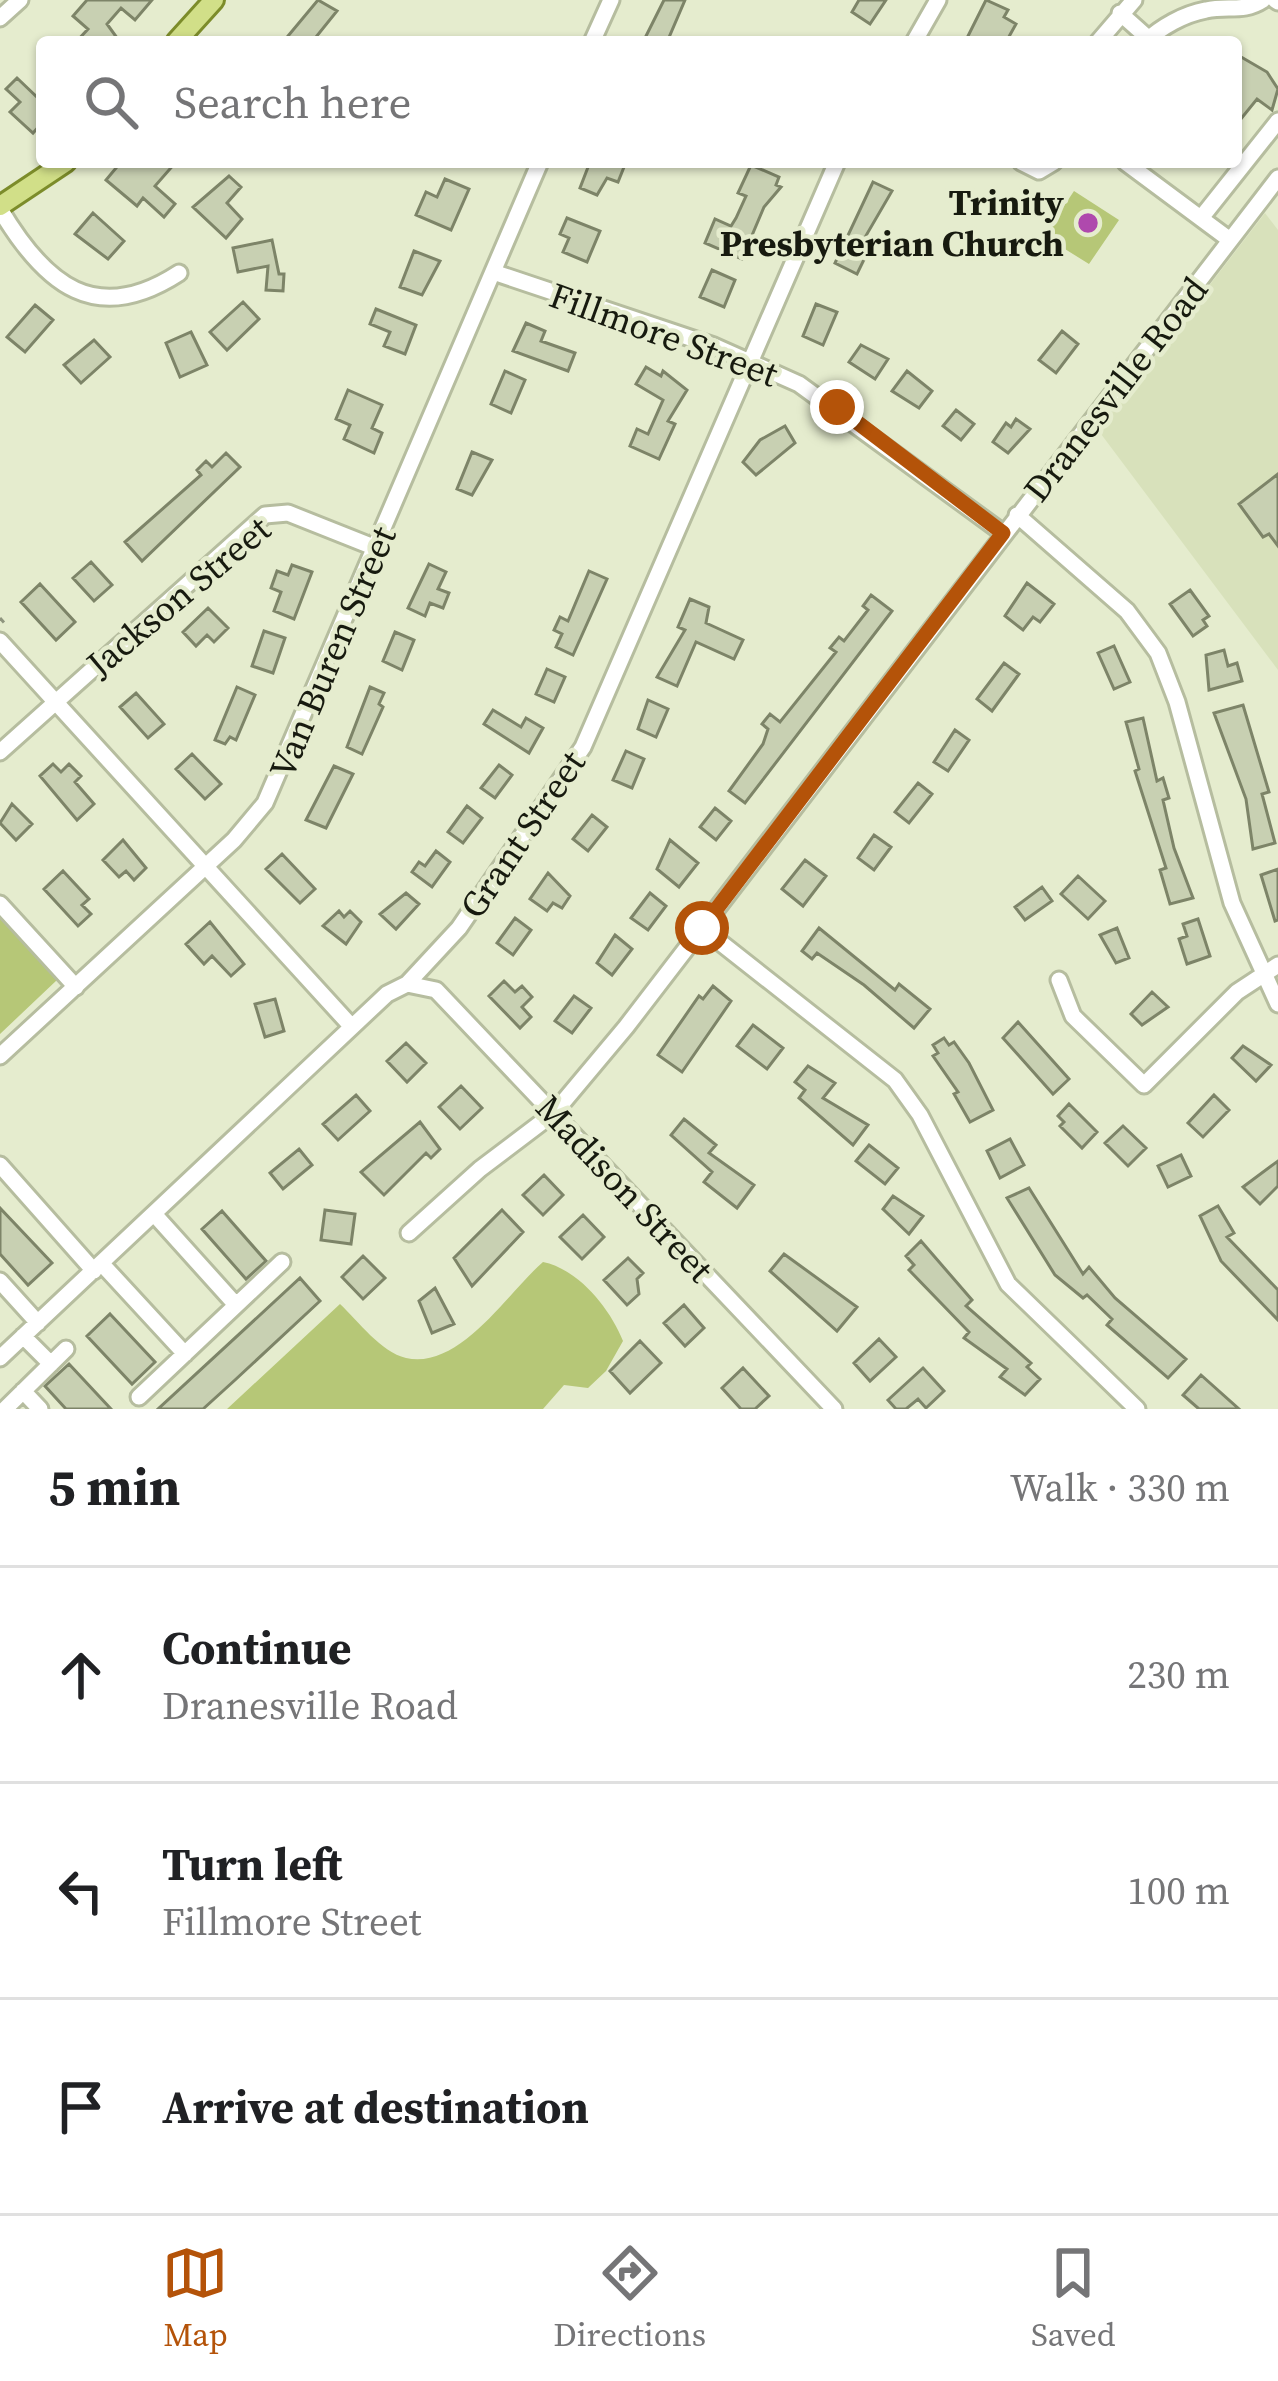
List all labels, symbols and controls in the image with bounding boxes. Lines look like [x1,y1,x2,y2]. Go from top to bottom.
search box [36,36,1242,168]
icon: search [78,69,144,135]
text: Search here [174,71,411,133]
place label: Trinity Presbyterian Church [720,178,1065,268]
marker: Trinity Presbyterian Church [1075,210,1101,236]
street label: Dranesville Road [1012,267,1219,512]
street label: Fillmore Street [543,270,785,399]
route end [810,380,864,434]
street label: Jackson Street [75,505,281,688]
street label: Van Buren Street [257,518,408,786]
street label: Grant Street [448,741,597,928]
route start [675,901,729,955]
street label: Madison Street [525,1084,725,1293]
text: 5 min [48,1452,180,1522]
text: Walk · 330 m [1010,1461,1230,1514]
text: Continue [162,1617,351,1679]
icon: ahead [48,1642,114,1708]
text: 230 m [1127,1648,1230,1701]
text: Dranesville Road [162,1679,458,1732]
text: Turn left [162,1833,342,1895]
icon: left [48,1858,114,1924]
text: 100 m [1127,1864,1230,1917]
text: Fillmore Street [162,1895,421,1948]
icon: arrive [48,2074,114,2140]
text: Arrive at destination [162,2076,589,2138]
tab: Map [162,2240,228,2357]
tab: Directions [553,2240,706,2357]
tab: Saved [1031,2240,1116,2357]

